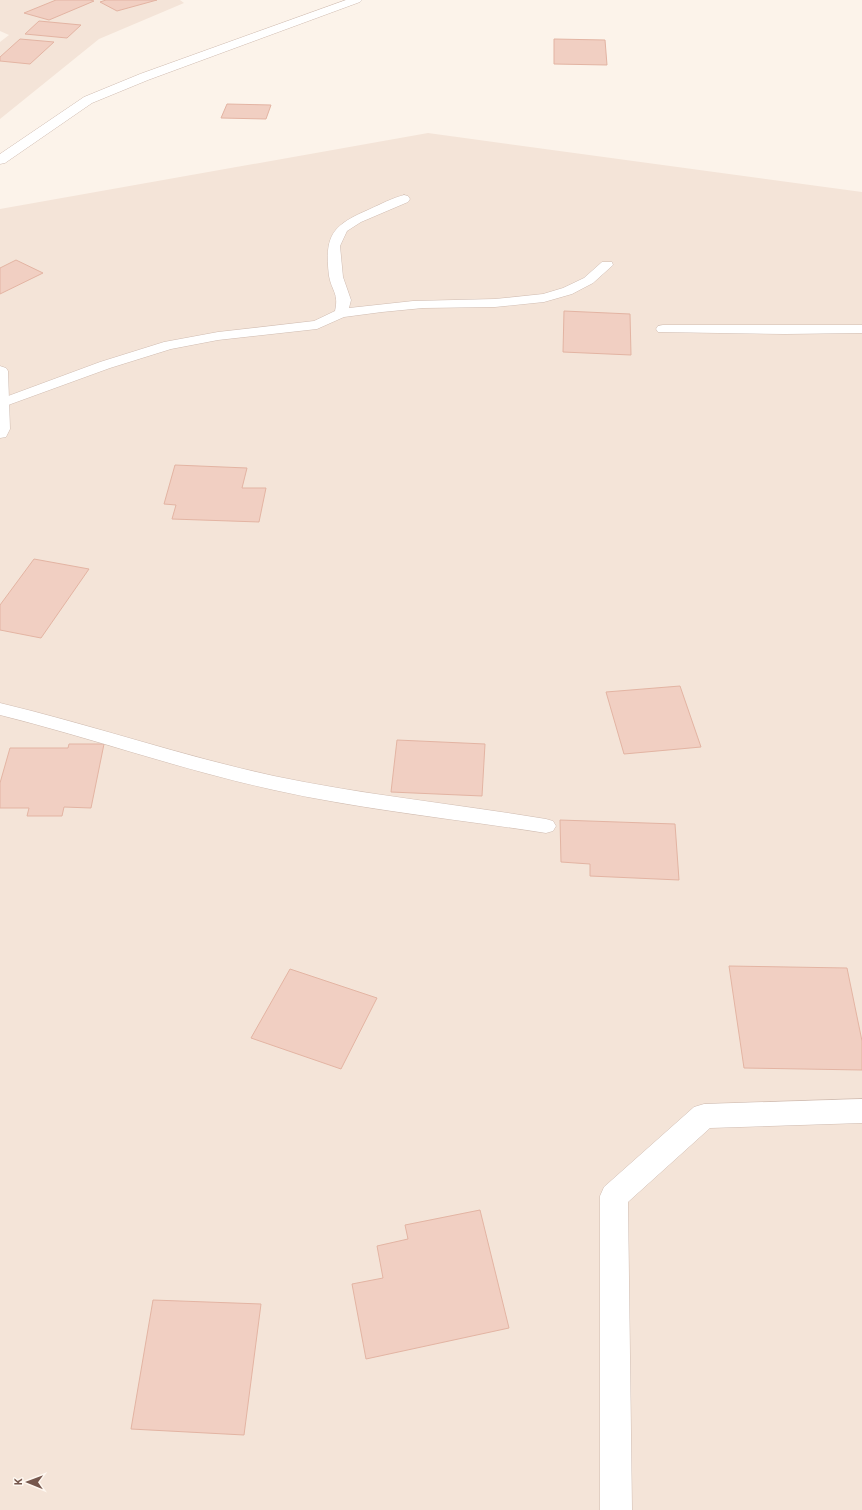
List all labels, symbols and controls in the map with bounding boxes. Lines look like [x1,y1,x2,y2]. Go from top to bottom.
north arrow [8,1462,48,1502]
text: K [11,1478,24,1485]

